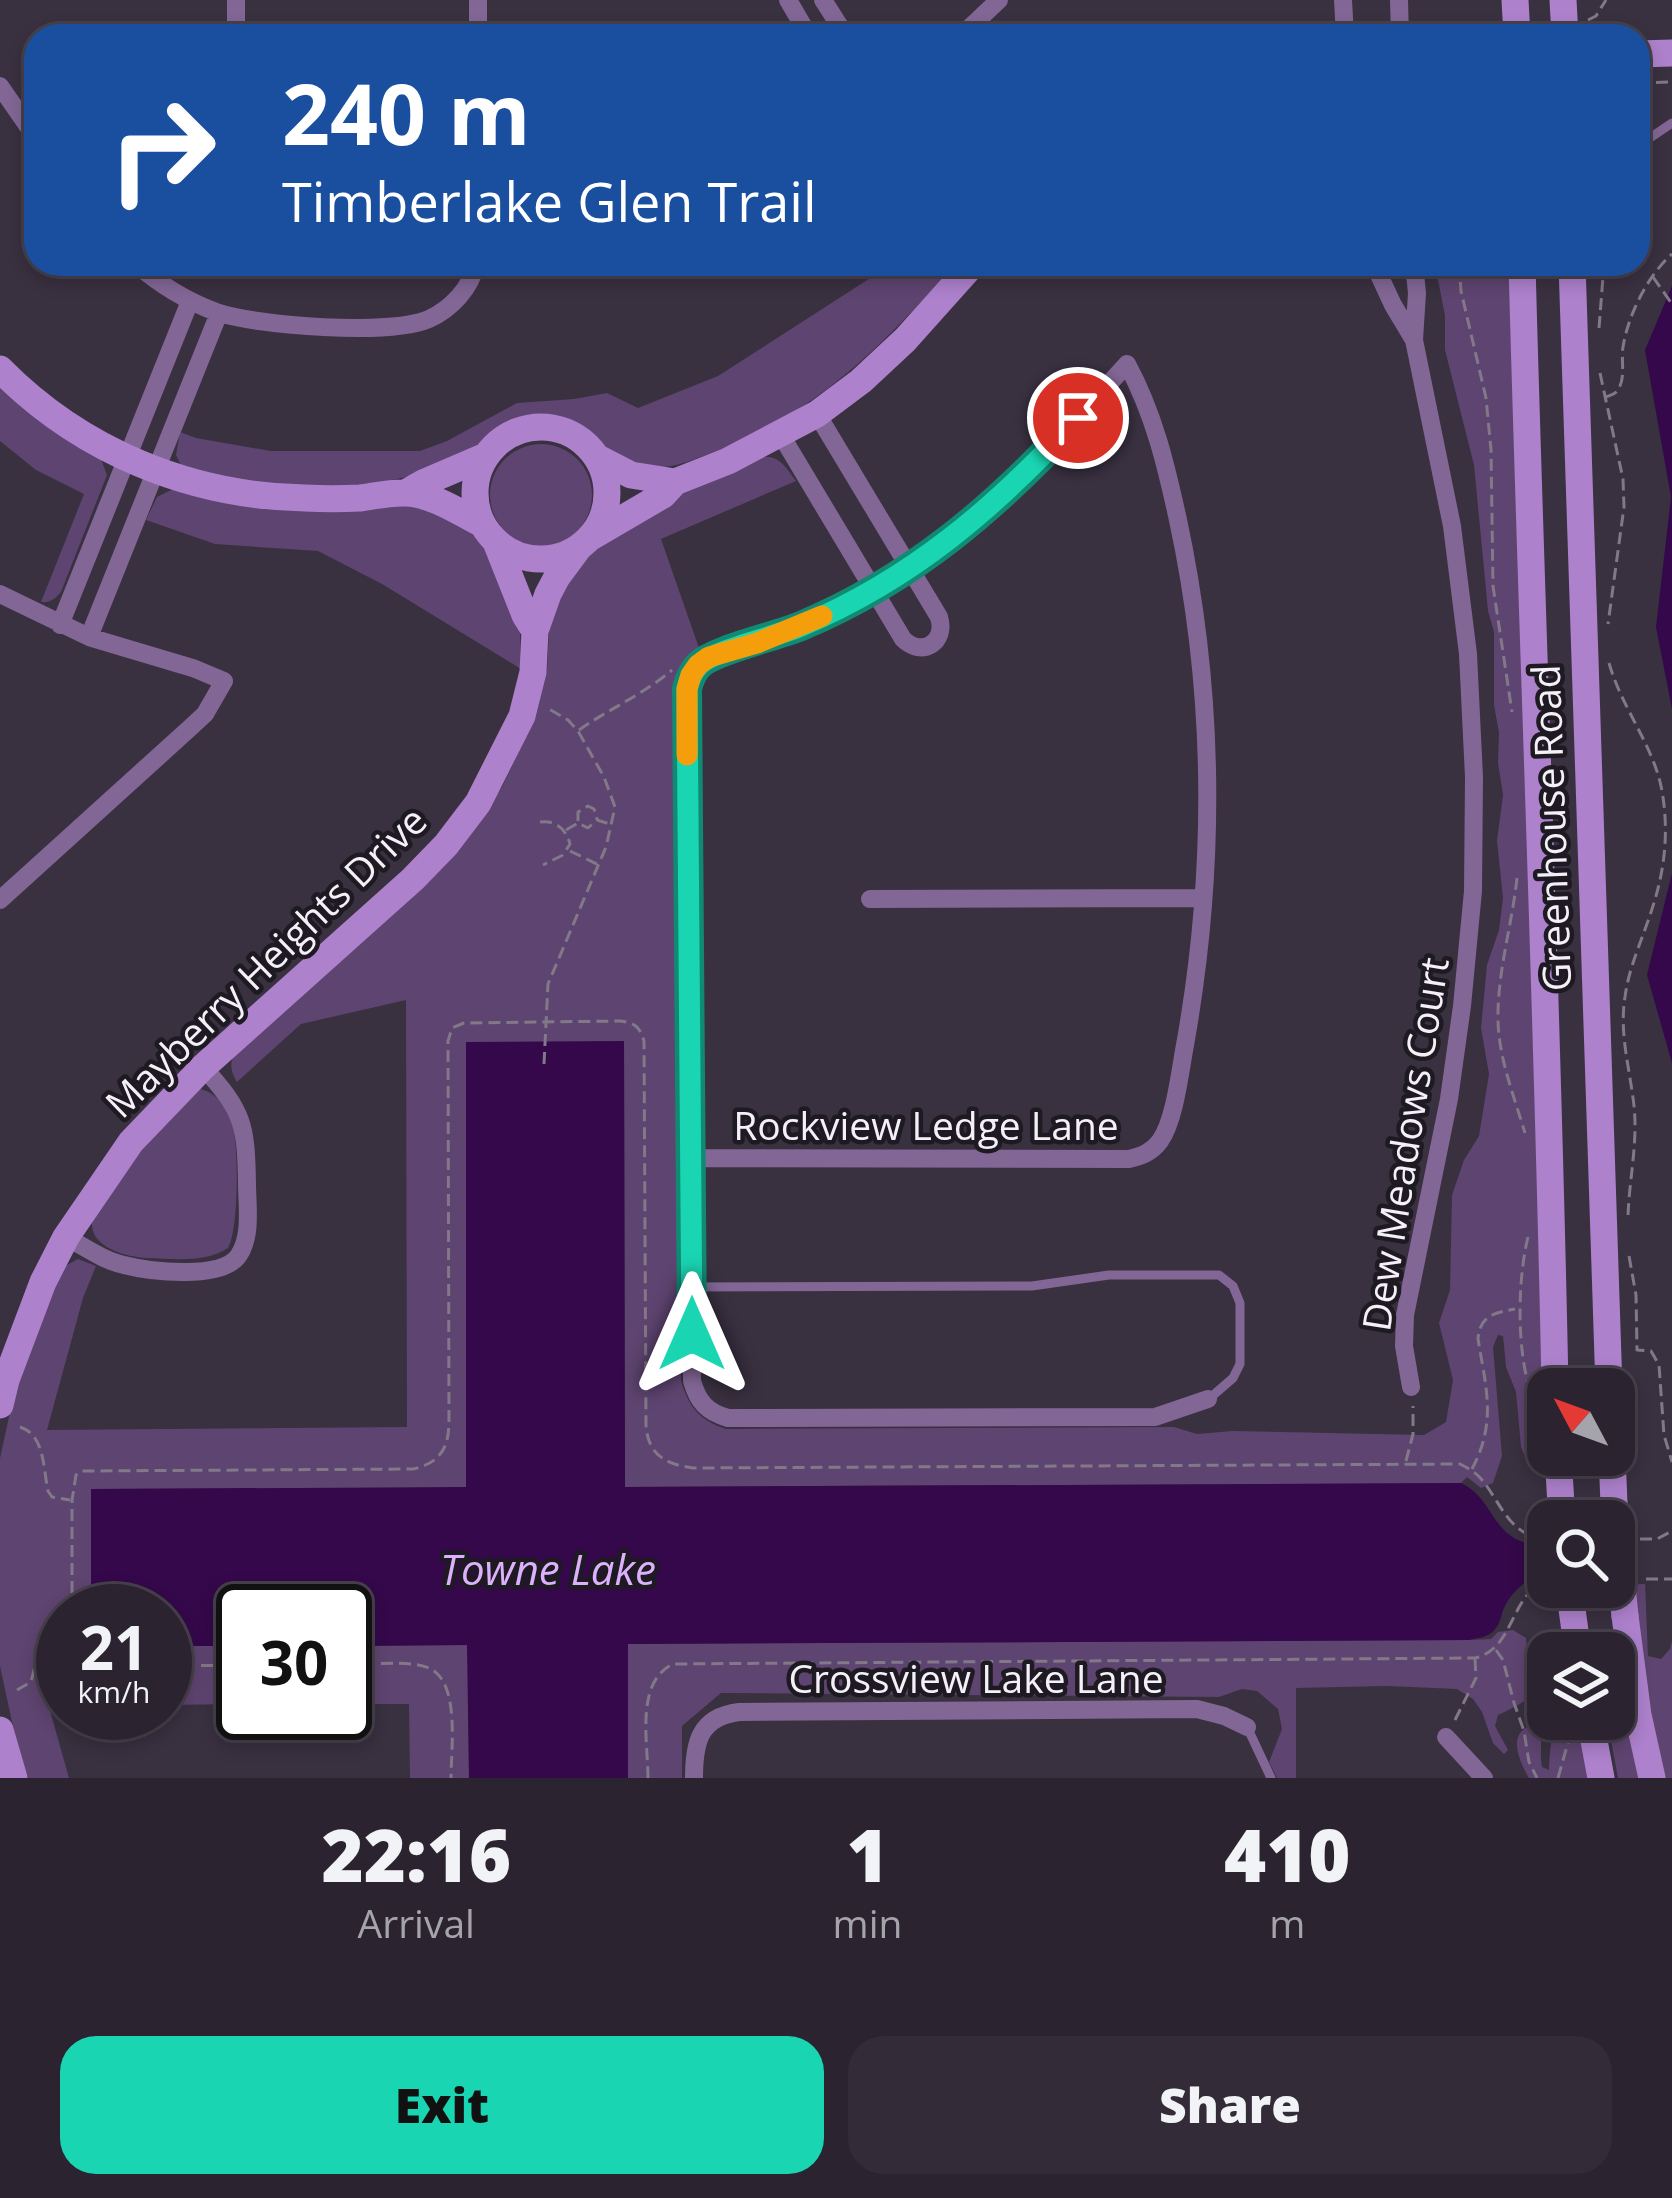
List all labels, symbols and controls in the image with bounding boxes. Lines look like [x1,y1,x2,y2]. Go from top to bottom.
text: 240 m [282,55,530,170]
icon: right [84,72,240,228]
text: Timberlake Glen Trail [282,164,817,238]
pin [1027,367,1129,469]
icon: arrive [1045,385,1111,451]
street label: Greenhouse Road [1518,664,1582,992]
street label: Mayberry Heights Drive [93,794,437,1128]
street label: Dew Meadows Court [1348,954,1460,1334]
street label: Rockview Ledge Lane [733,1098,1119,1151]
position arrow [629,1271,755,1397]
north arrow [1527,1368,1635,1476]
map controls [1527,1368,1635,1740]
button: search [1527,1500,1635,1608]
water label: Towne Lake [440,1540,656,1597]
speed limit sign: 30 [216,1584,372,1740]
text: 21 [80,1606,148,1688]
button: layers [1527,1632,1635,1740]
street label: Crossview Lake Lane [788,1651,1164,1704]
text: km/h [78,1671,150,1712]
text: 22:16 [322,1805,511,1903]
text: 1 [846,1805,889,1903]
text: 410 [1224,1805,1351,1903]
text: Arrival [358,1896,475,1949]
text: min [833,1896,902,1949]
text: m [1269,1896,1305,1949]
button: Exit [60,2036,824,2174]
button: Share [848,2036,1612,2174]

